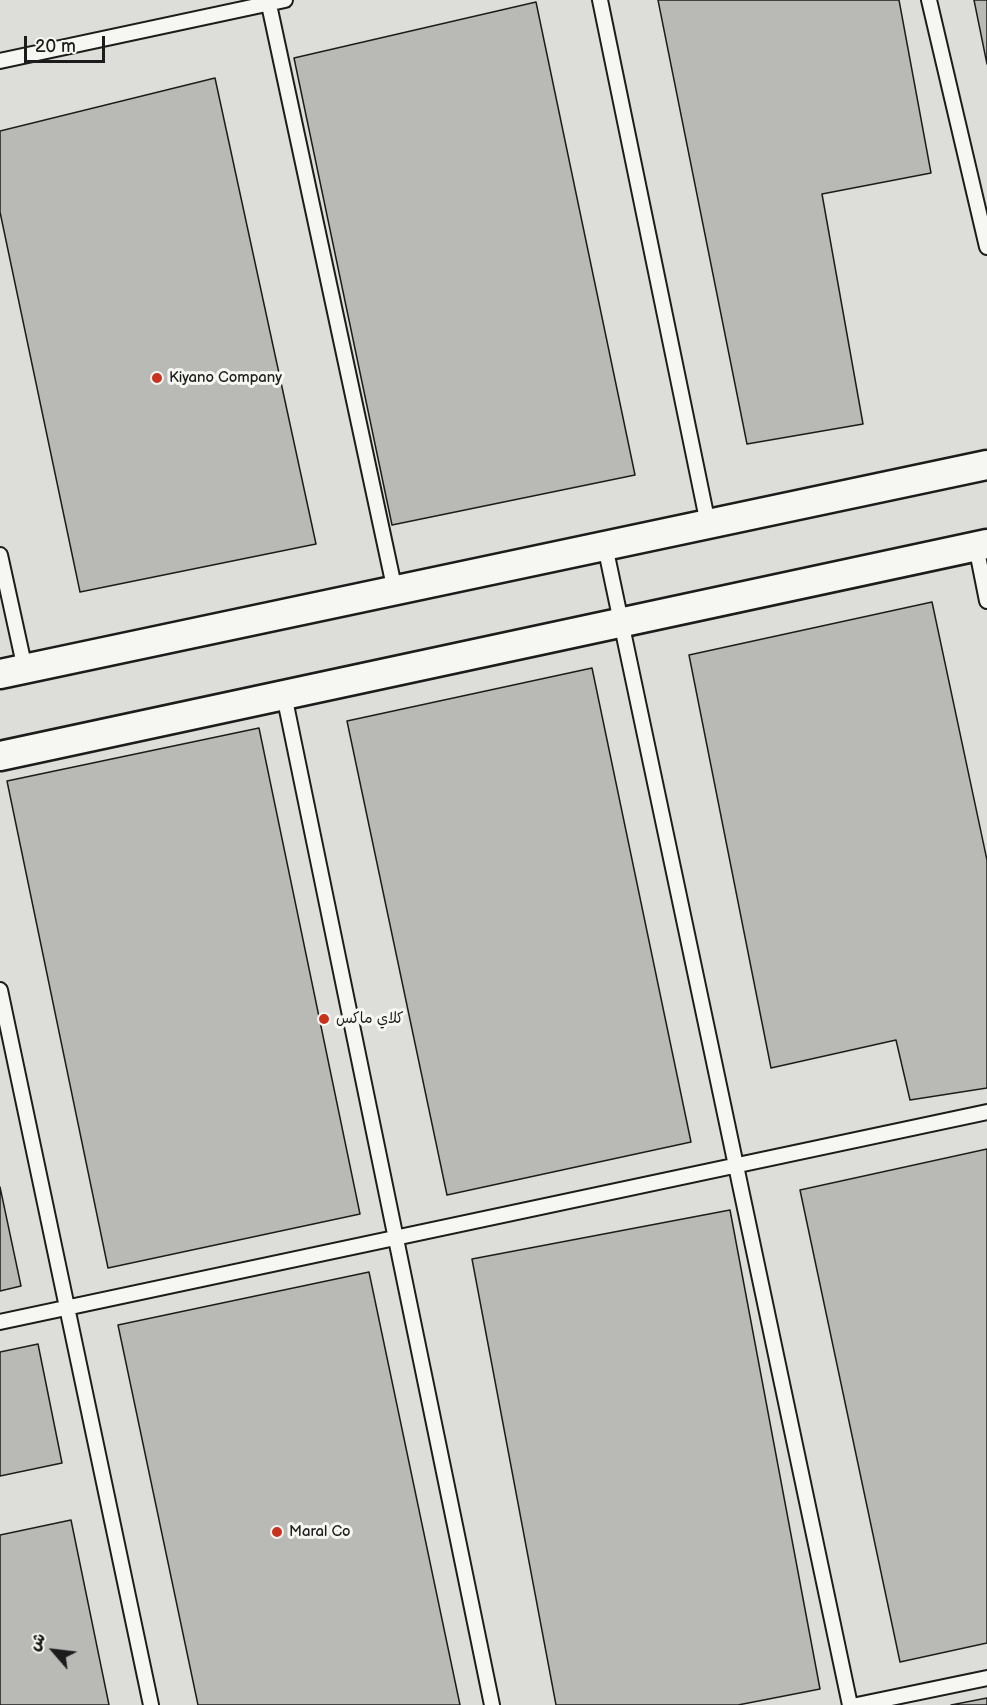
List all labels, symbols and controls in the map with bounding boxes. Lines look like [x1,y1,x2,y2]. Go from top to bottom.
scale bar [27,24,108,62]
text: 20 m [35,36,76,57]
place label: Kiyano Company [169,369,282,387]
marker: Kiyano Company [150,371,164,385]
place label: كلاي ماكس [336,1010,404,1028]
marker: كلاي ماكس [317,1012,331,1026]
place label: Maral Co [289,1523,351,1541]
marker: Maral Co [270,1525,284,1539]
north arrow [24,1621,84,1681]
text: ش [25,1630,50,1655]

